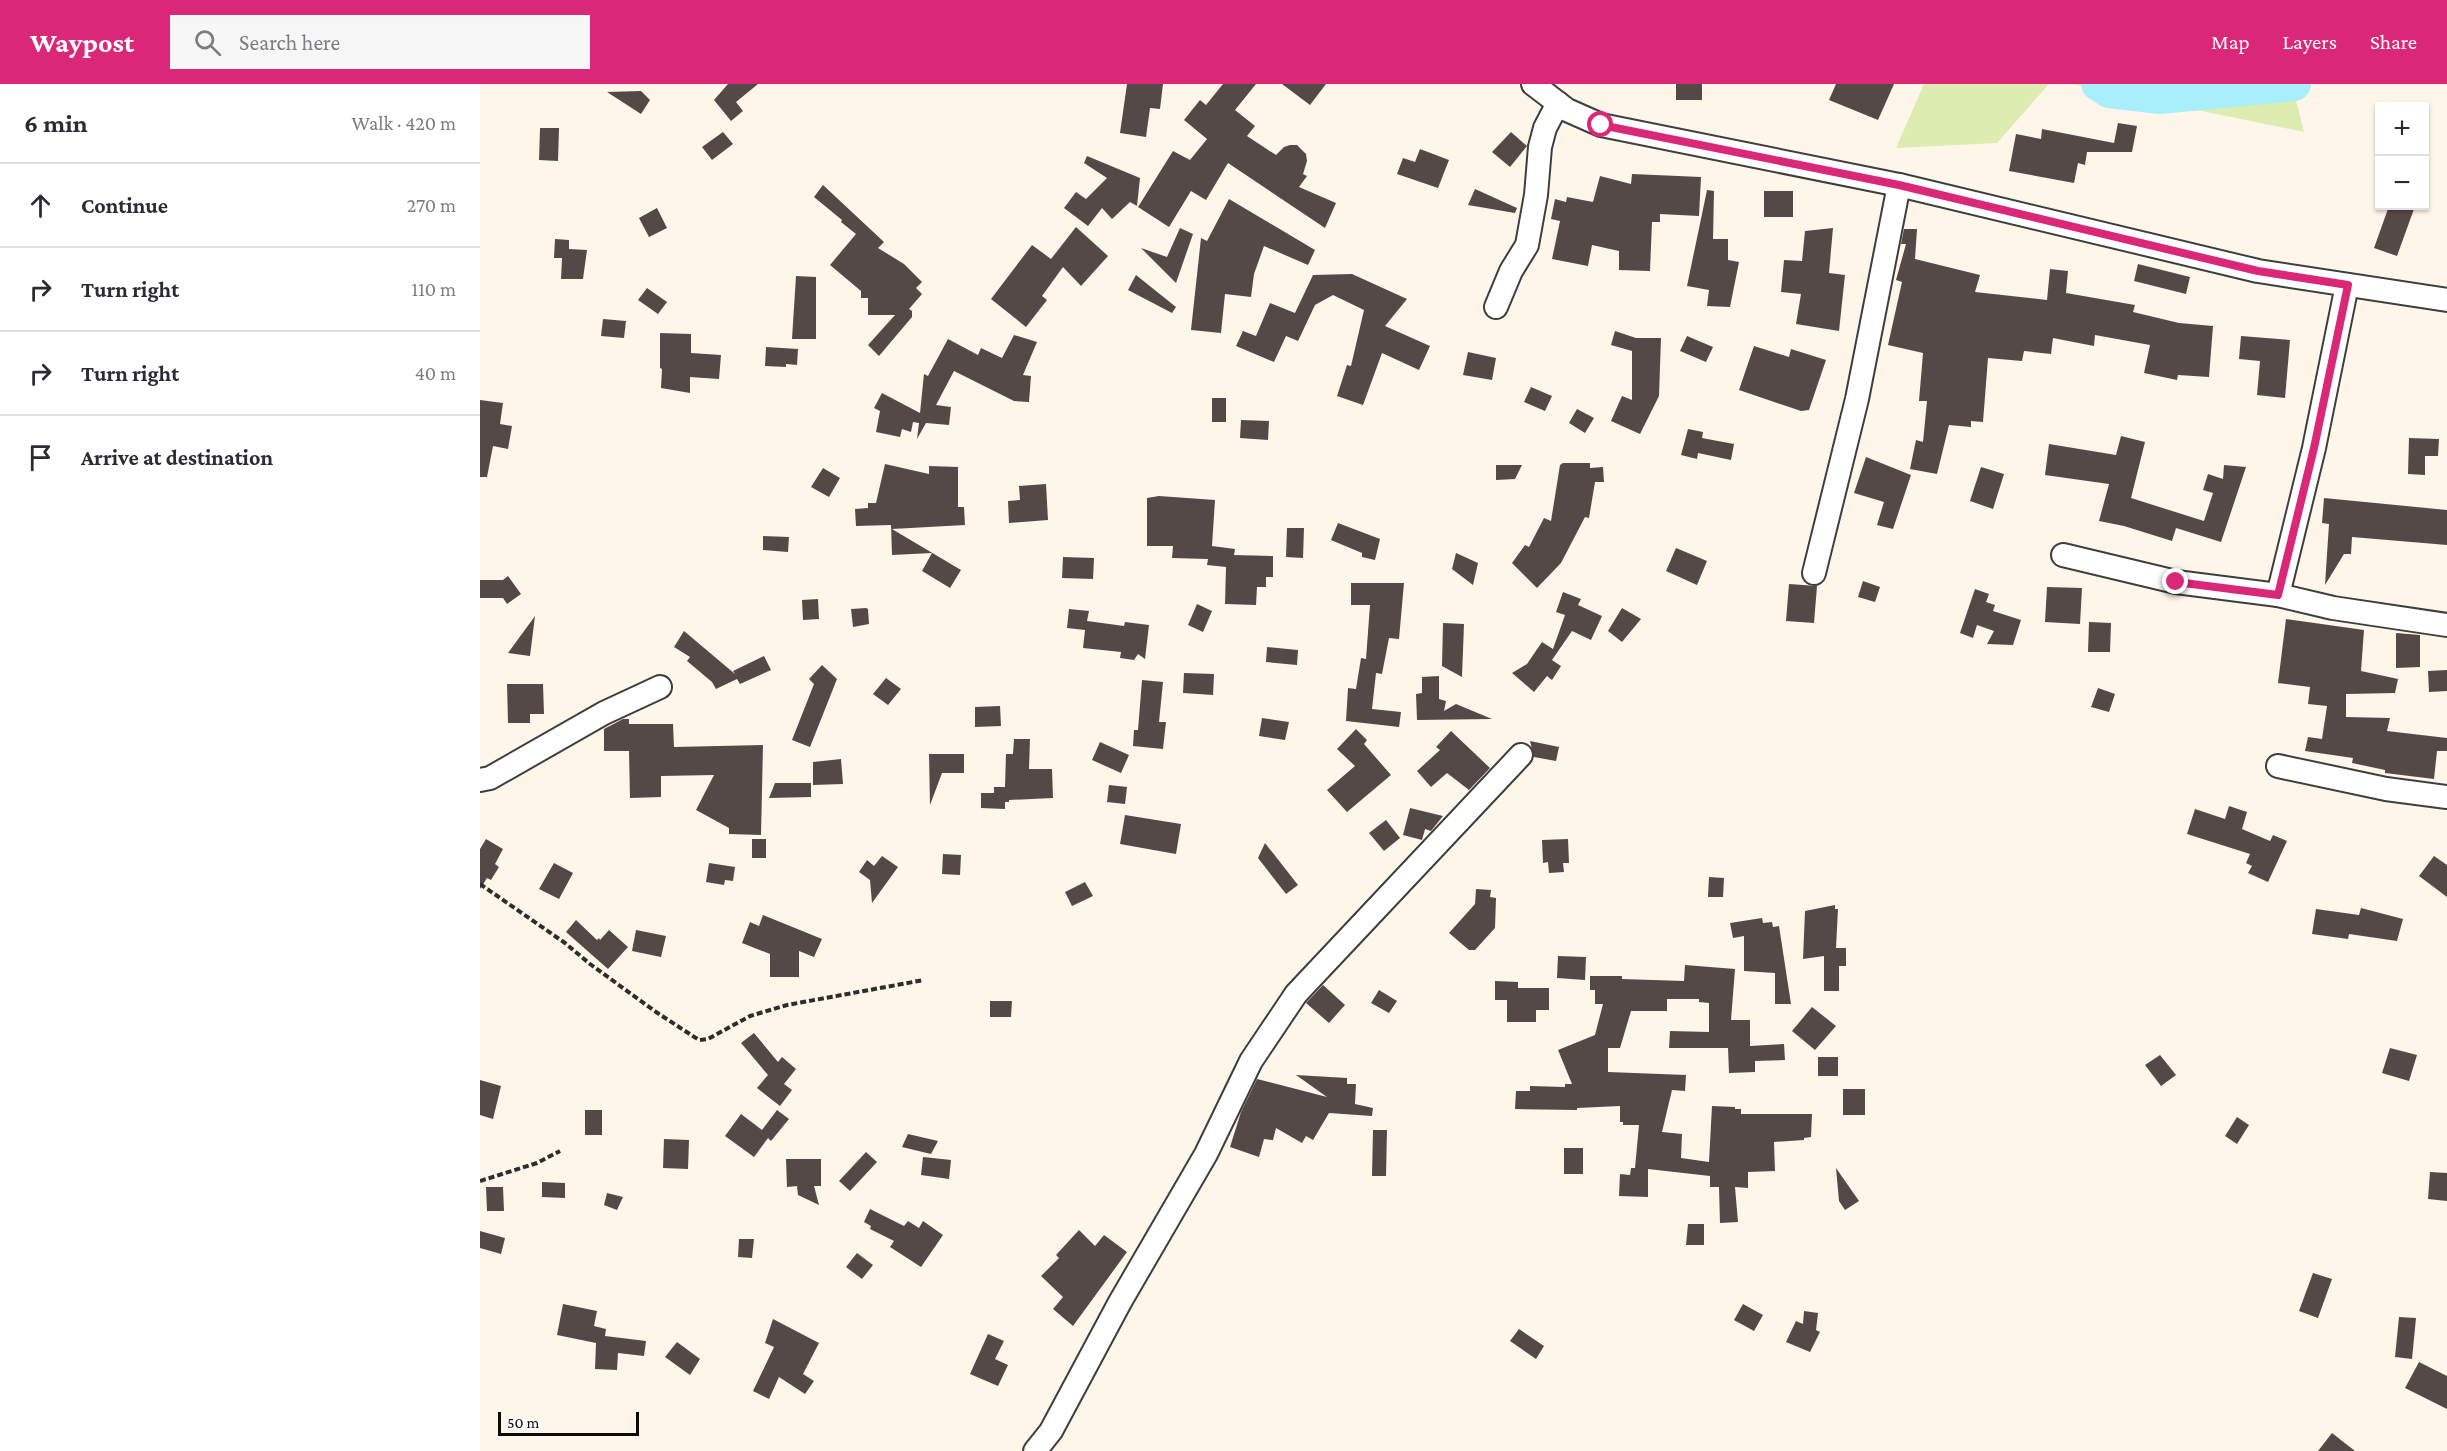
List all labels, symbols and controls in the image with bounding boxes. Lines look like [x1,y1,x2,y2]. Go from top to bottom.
search box [170,15,590,69]
icon: search [191,26,224,59]
text: Waypost [30,27,134,58]
text: Search here [239,30,340,55]
text: Map [2211,30,2250,54]
text: Layers [2283,30,2337,54]
text: Share [2370,30,2417,54]
map controls [2375,102,2429,210]
button: + [2375,102,2429,156]
text: 6 min [24,109,88,138]
route start [1587,111,1613,137]
text: Walk · 420 m [351,112,456,134]
button: − [2375,156,2429,210]
icon: ahead [24,189,57,222]
text: Continue [81,193,168,218]
text: 270 m [407,194,456,216]
icon: right [24,273,57,306]
text: Turn right [81,277,179,302]
text: 110 m [412,278,456,300]
icon: right [24,357,57,390]
text: Turn right [81,361,179,386]
text: 40 m [415,362,456,384]
icon: arrive [24,441,57,474]
text: Arrive at destination [81,445,273,470]
route end [2162,568,2188,594]
scale bar [498,1409,639,1436]
text: 50 m [507,1414,539,1431]

